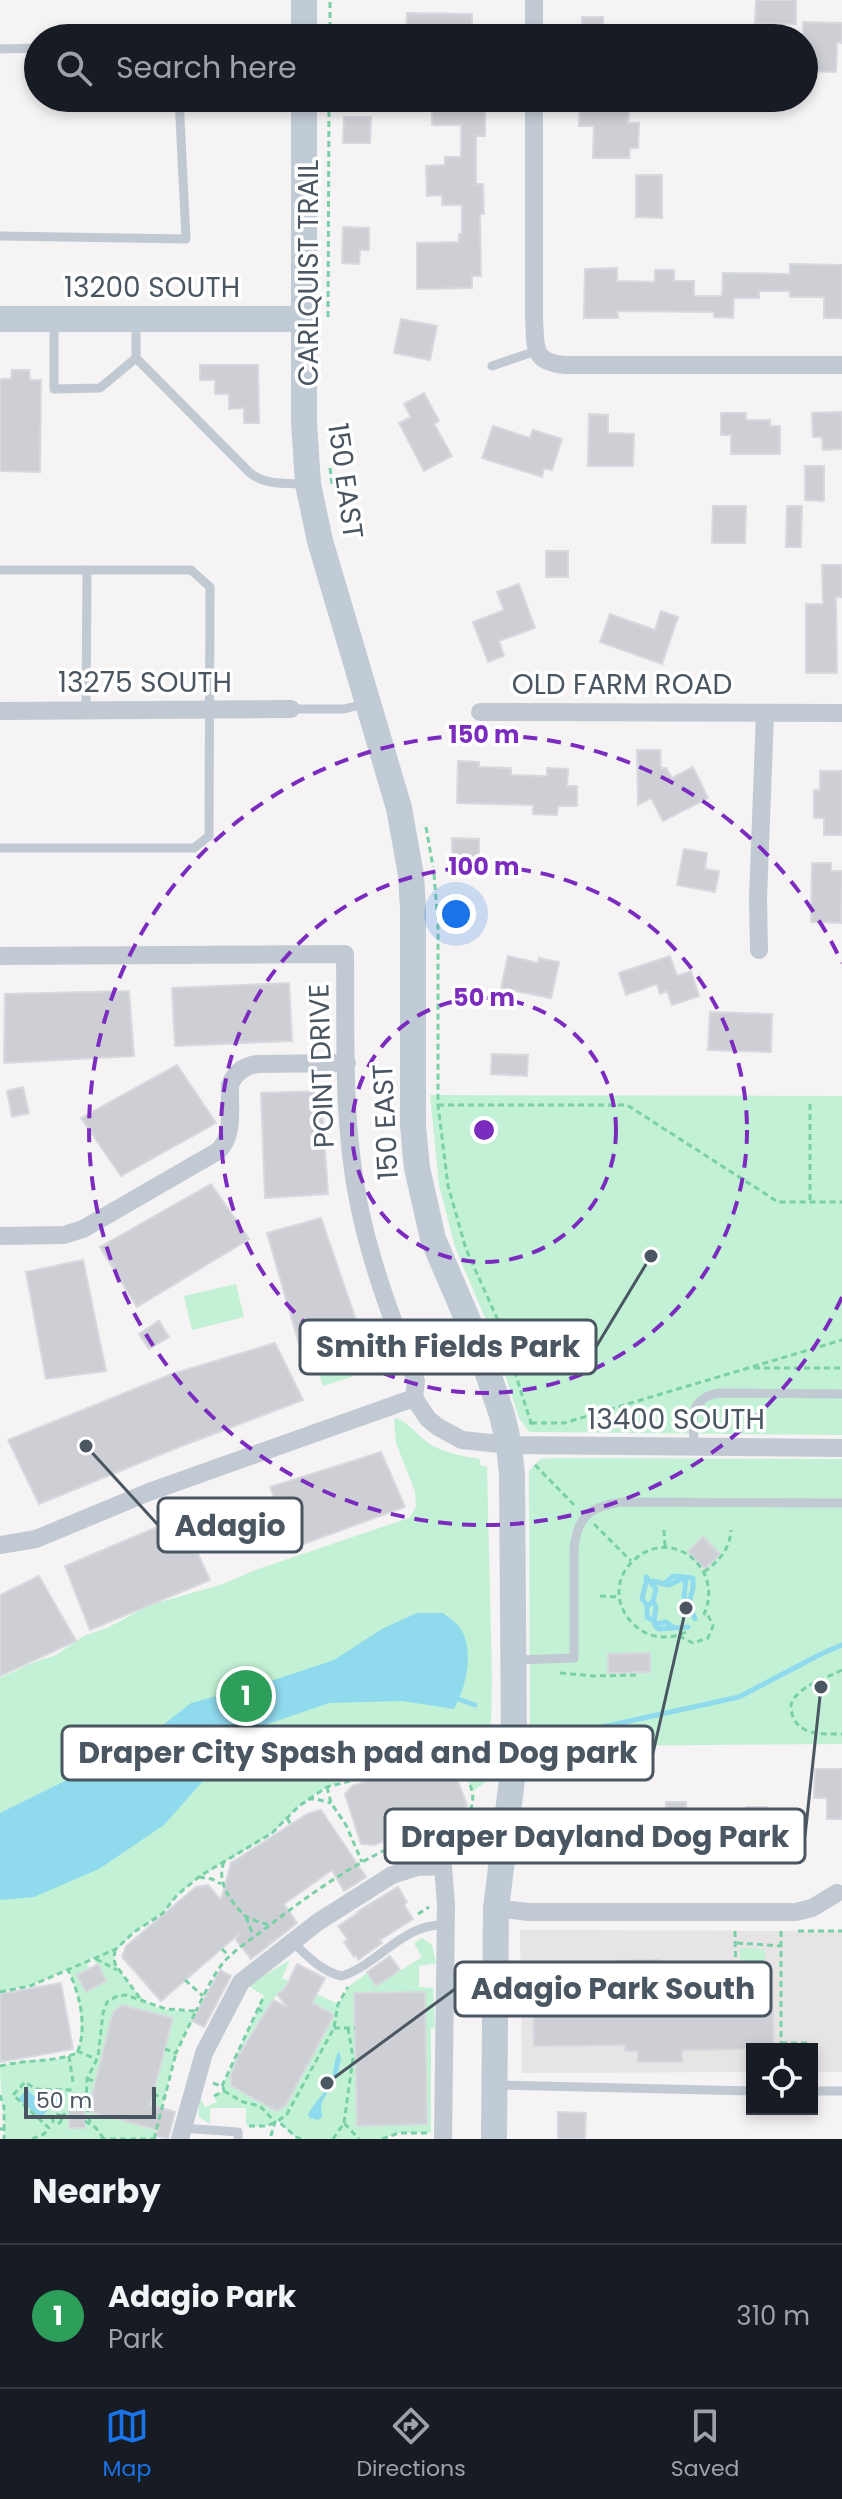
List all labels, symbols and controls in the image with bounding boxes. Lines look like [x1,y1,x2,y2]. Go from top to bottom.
search box [24,24,818,112]
icon: search [52,46,96,90]
text: Search here [116,46,297,89]
street label: CARLQUIST TRAIL [289,160,328,386]
street label: 13200 SOUTH [64,268,240,307]
street label: 150 EAST [318,421,373,541]
street label: 13275 SOUTH [58,663,232,702]
street label: OLD FARM ROAD [512,665,732,704]
text: 150 m [449,718,519,751]
text: 100 m [449,850,519,883]
your location [436,894,476,934]
text: 50 m [453,981,515,1014]
street label: POINT DRIVE [299,983,344,1149]
street label: 150 EAST [363,1063,408,1181]
centre of rings [470,1116,498,1144]
callout: Smith Fields Park [300,1320,596,1374]
text: Smith Fields Park [316,1325,581,1368]
street label: 13400 SOUTH [587,1400,765,1439]
callout: Adagio [158,1498,302,1552]
text: Adagio [174,1504,286,1547]
pin: 1 [220,1666,272,1726]
callout: Draper City Spash pad and Dog park [62,1726,653,1780]
text: Draper City Spash pad and Dog park [78,1731,638,1774]
callout: Draper Dayland Dog Park [385,1809,805,1863]
text: Draper Dayland Dog Park [401,1815,790,1858]
callout: Adagio Park South [455,1962,771,2016]
text: Adagio Park South [471,1967,755,2010]
map controls [746,2043,818,2115]
button: locate [746,2043,818,2115]
scale bar [24,2083,156,2119]
text: 50 m [36,2085,92,2116]
text: Nearby [32,2167,161,2215]
text: Adagio Park [108,2275,296,2318]
text: 1 [53,2298,63,2334]
text: 310 m [736,2298,810,2334]
text: Park [108,2321,164,2357]
tab: Map [103,2404,151,2485]
tab: Directions [356,2404,466,2485]
tab: Saved [671,2404,739,2485]

